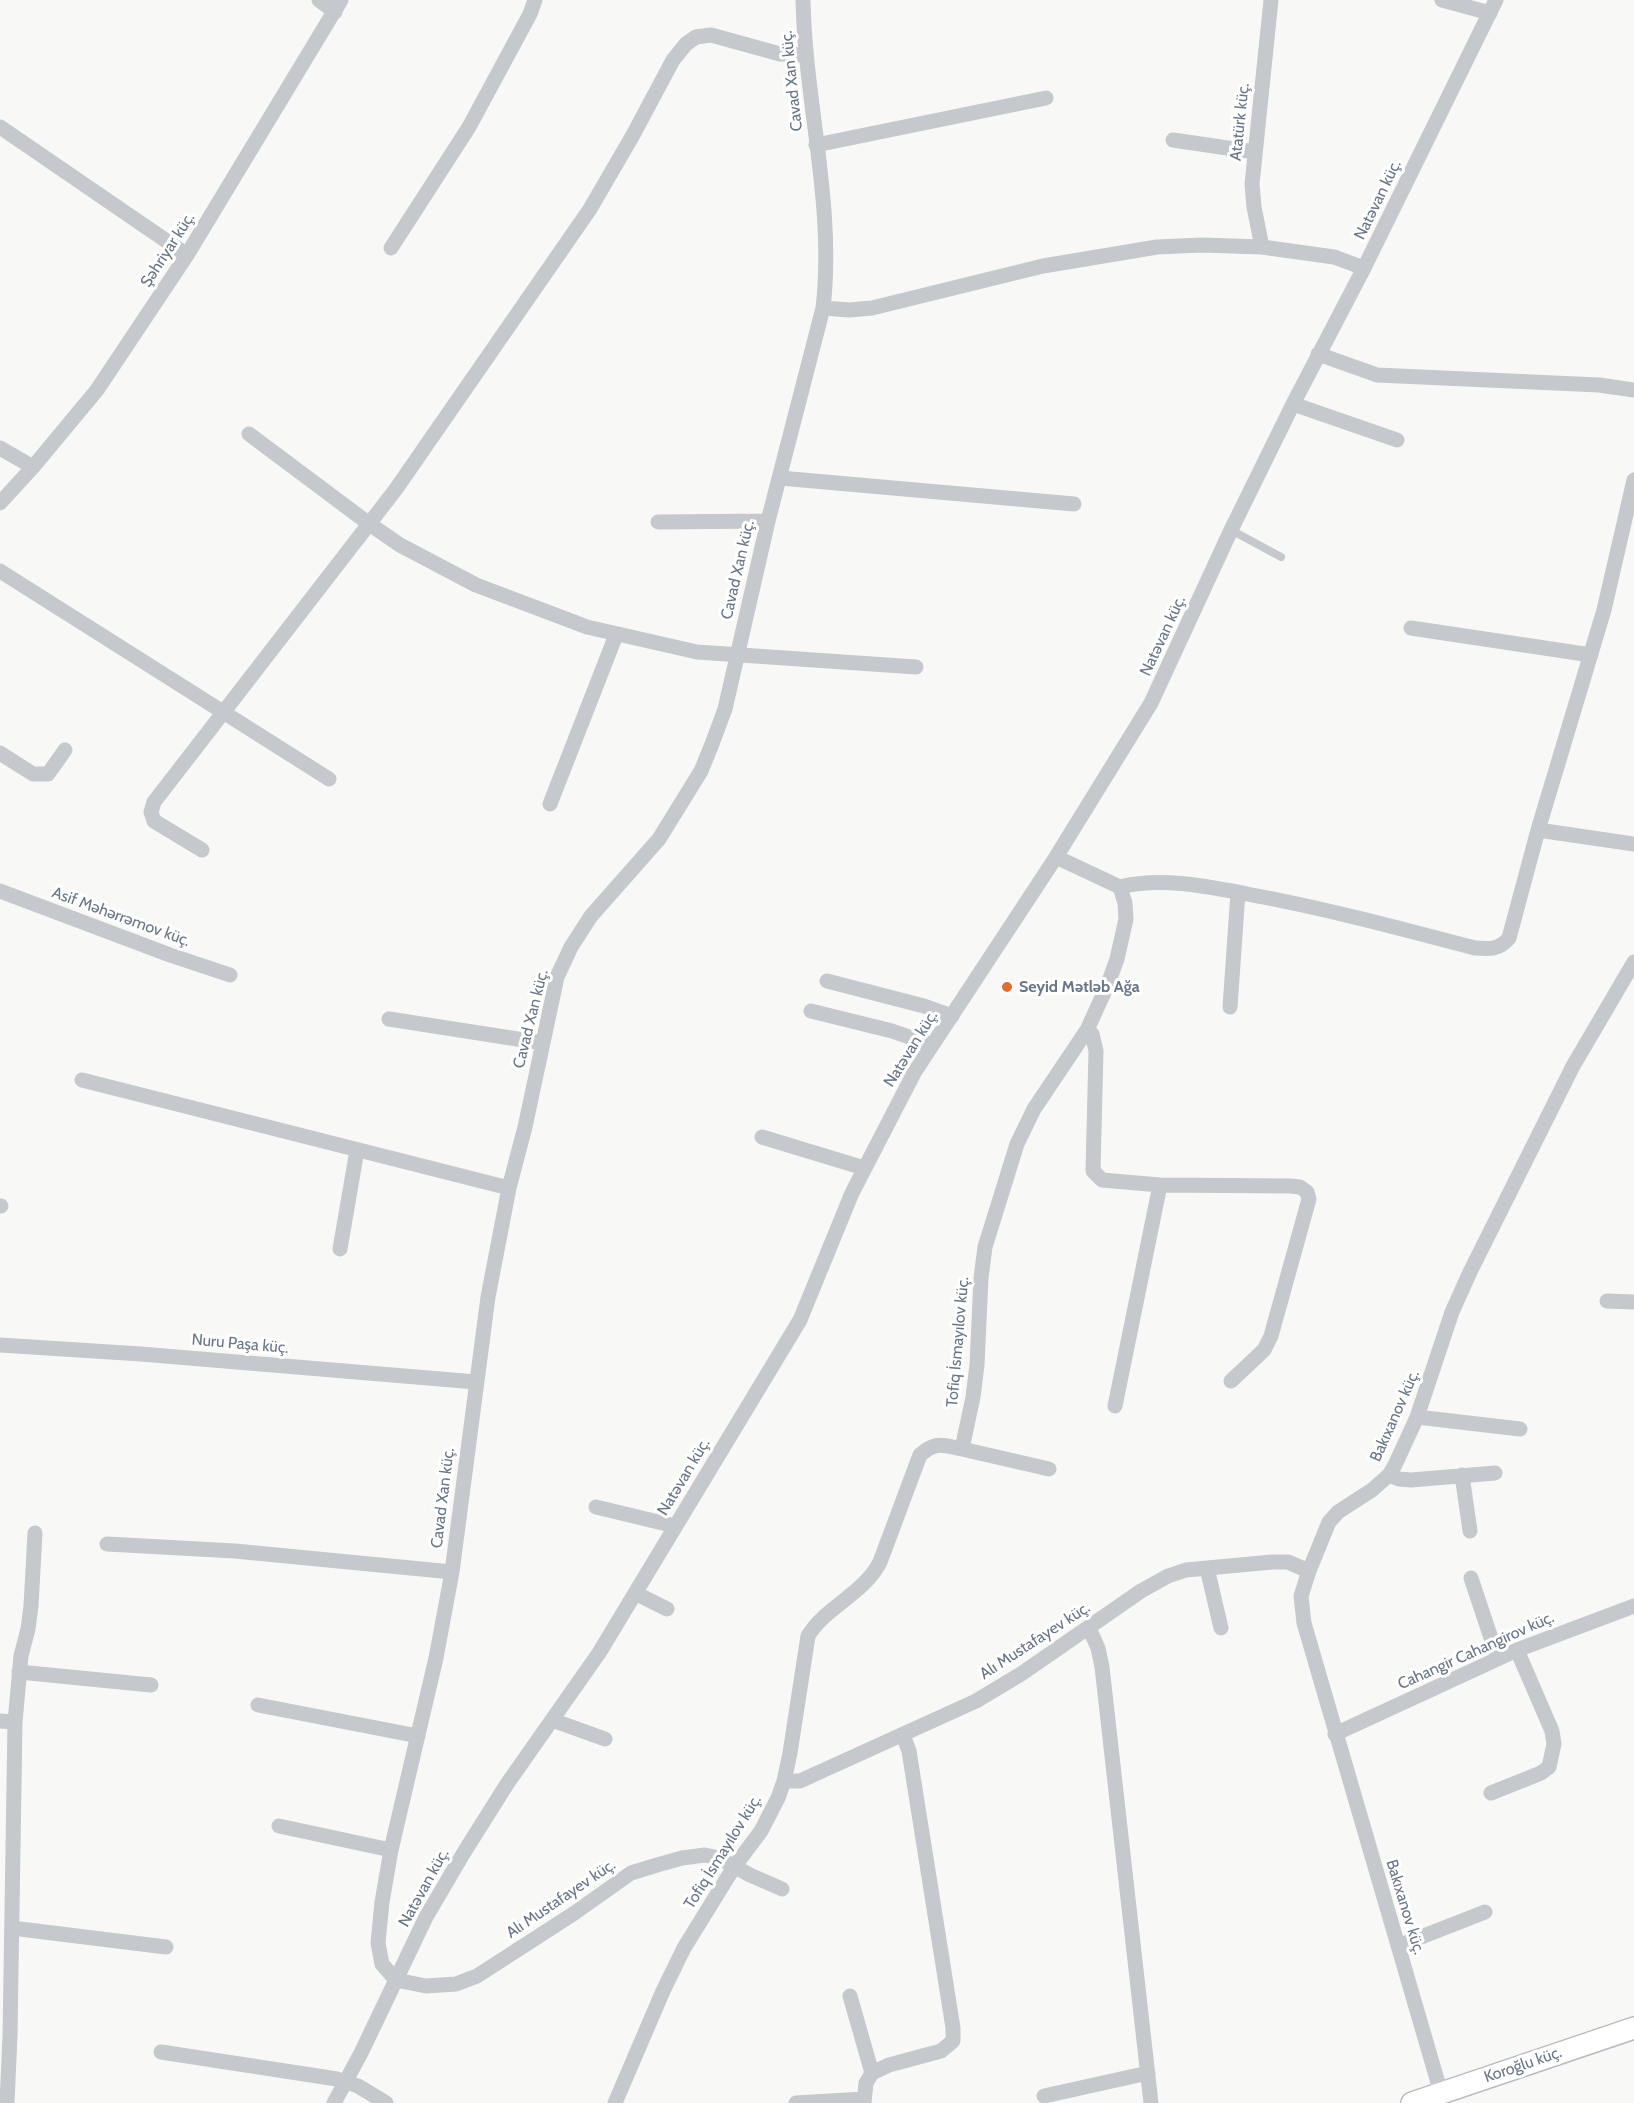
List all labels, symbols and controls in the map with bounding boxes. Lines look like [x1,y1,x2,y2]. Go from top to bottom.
street label: Cavad Xan küç. [777,30,807,132]
street label: Atatürk küç. [1226,82,1254,162]
street label: Natəvan küç. [1350,157,1406,243]
street label: Şəhriyar küç. [137,209,199,291]
street label: Cavad Xan küç. [717,519,759,621]
street label: Natəvan küç. [1136,593,1190,679]
street label: Asif Məhərrəmov küç. [49,883,193,951]
street label: Cavad Xan küç. [509,968,553,1070]
place label: Seyid Mətləb Ağa [1019,977,1140,997]
marker: Seyid Mətləb Ağa [1000,980,1014,994]
street label: Natəvan küç. [880,1007,942,1091]
street label: Tofiq İsmayılov küç. [943,1276,973,1408]
street label: Nuru Paşa küç. [191,1330,289,1358]
street label: Bakıxanov küç. [1366,1367,1424,1465]
street label: Natəvan küç. [654,1435,714,1519]
street label: Cavad Xan küç. [427,1447,459,1549]
street label: Alı Mustafayev küç. [976,1598,1094,1684]
street label: Cahangir Cahangirov küç. [1395,1608,1557,1694]
street label: Tofiq İsmayılov küç. [680,1791,766,1913]
street label: Natəvan küç. [395,1846,453,1930]
street label: Alı Mustafayev küç. [503,1855,619,1943]
street label: Bakıxanov küç. [1381,1857,1429,1957]
street label: Koroğlu küç. [1482,2043,1564,2087]

